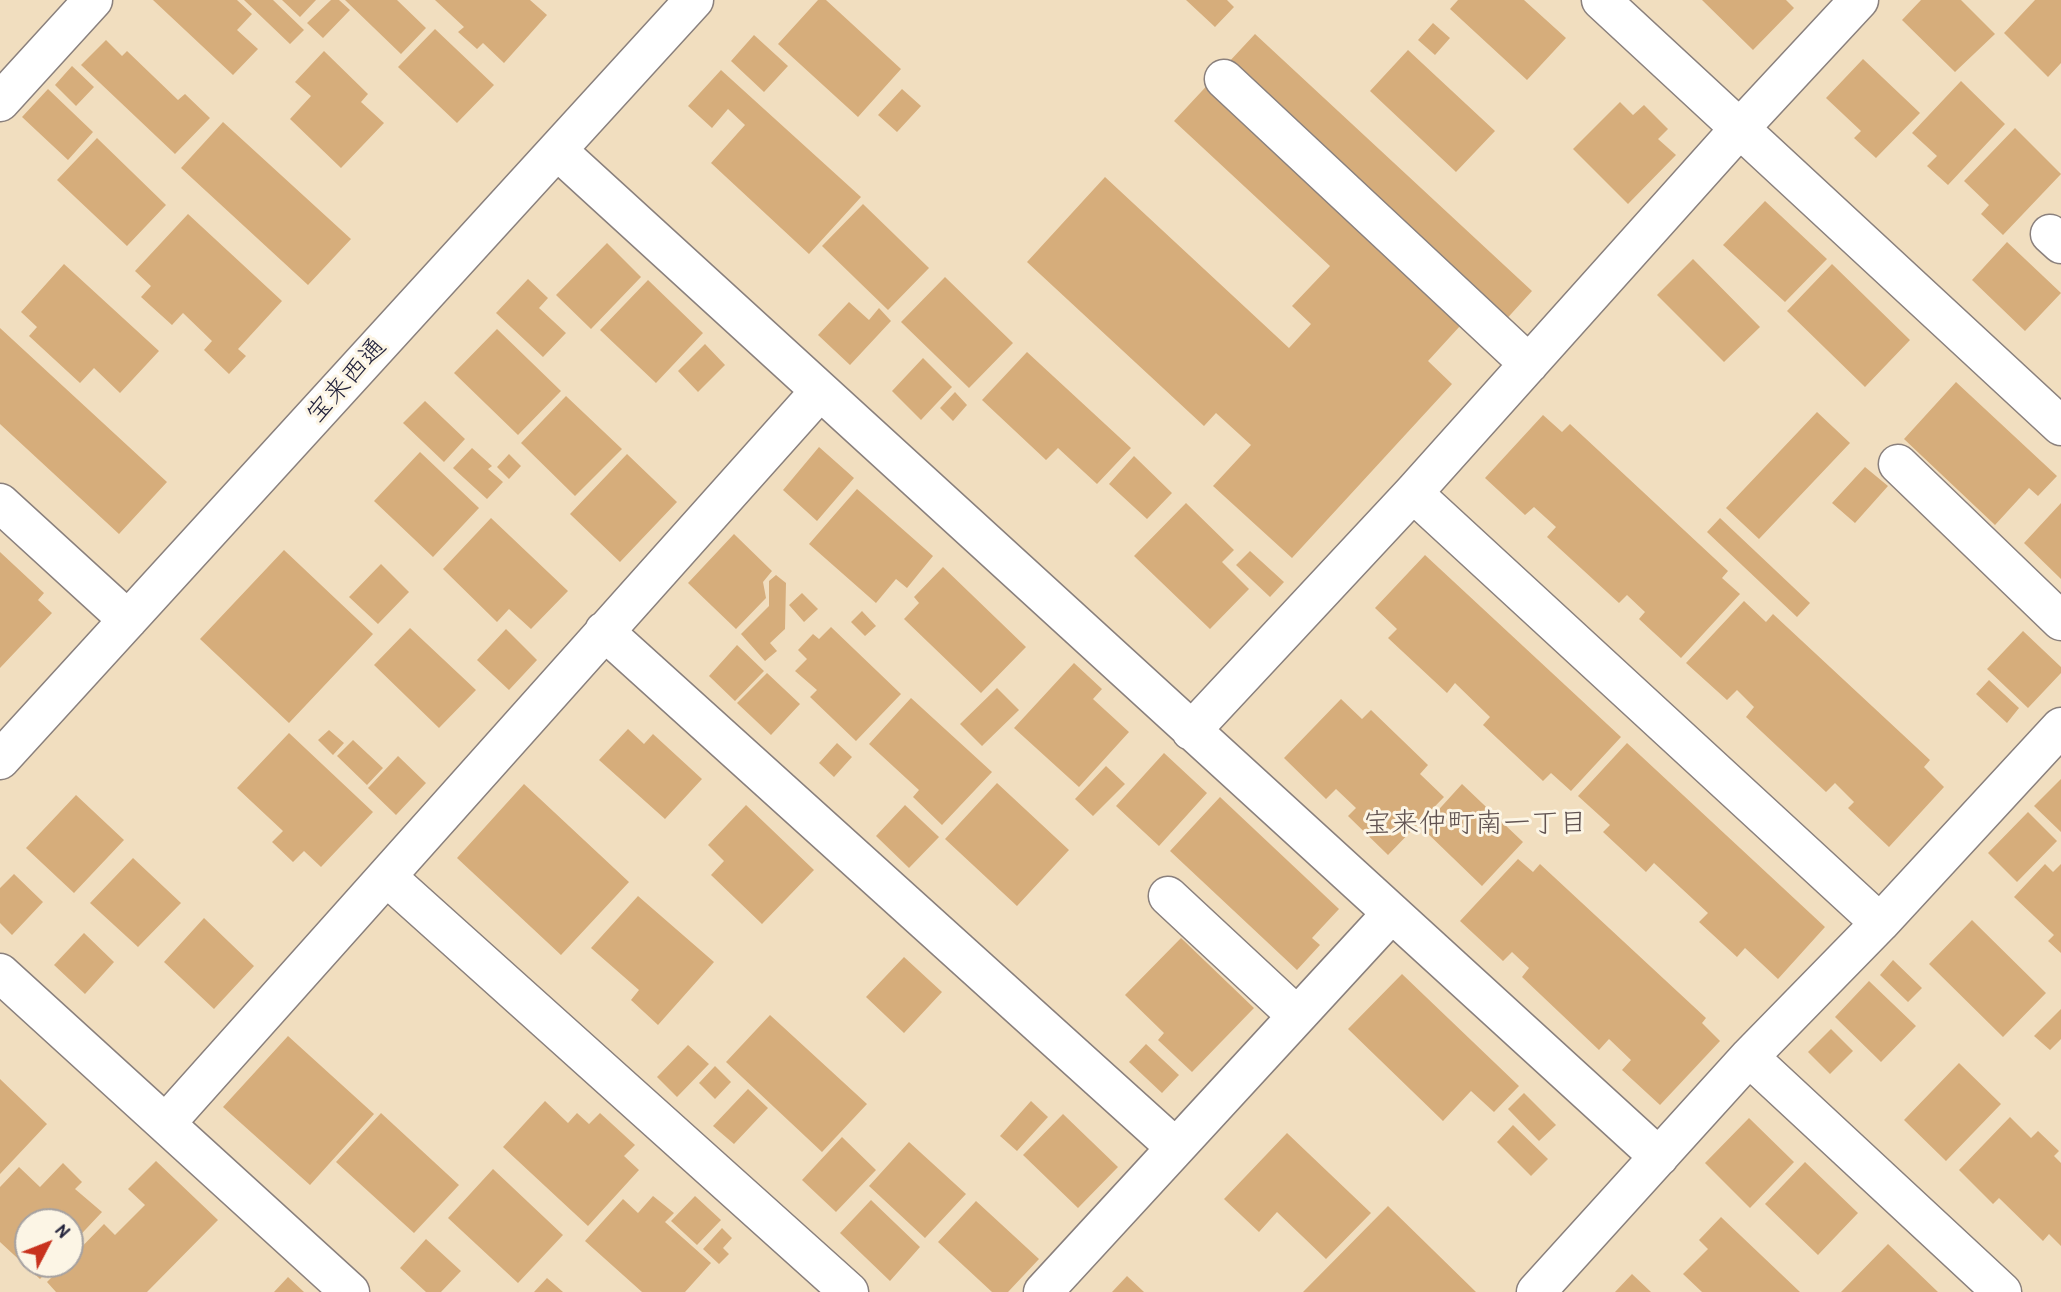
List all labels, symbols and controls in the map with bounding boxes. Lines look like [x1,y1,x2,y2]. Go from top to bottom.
street label: 宝来西通 [301,332,393,430]
district label: 宝来仲町南一丁目 [1363,808,1587,842]
north arrow [14,1208,84,1278]
text: N [50,1218,76,1243]

